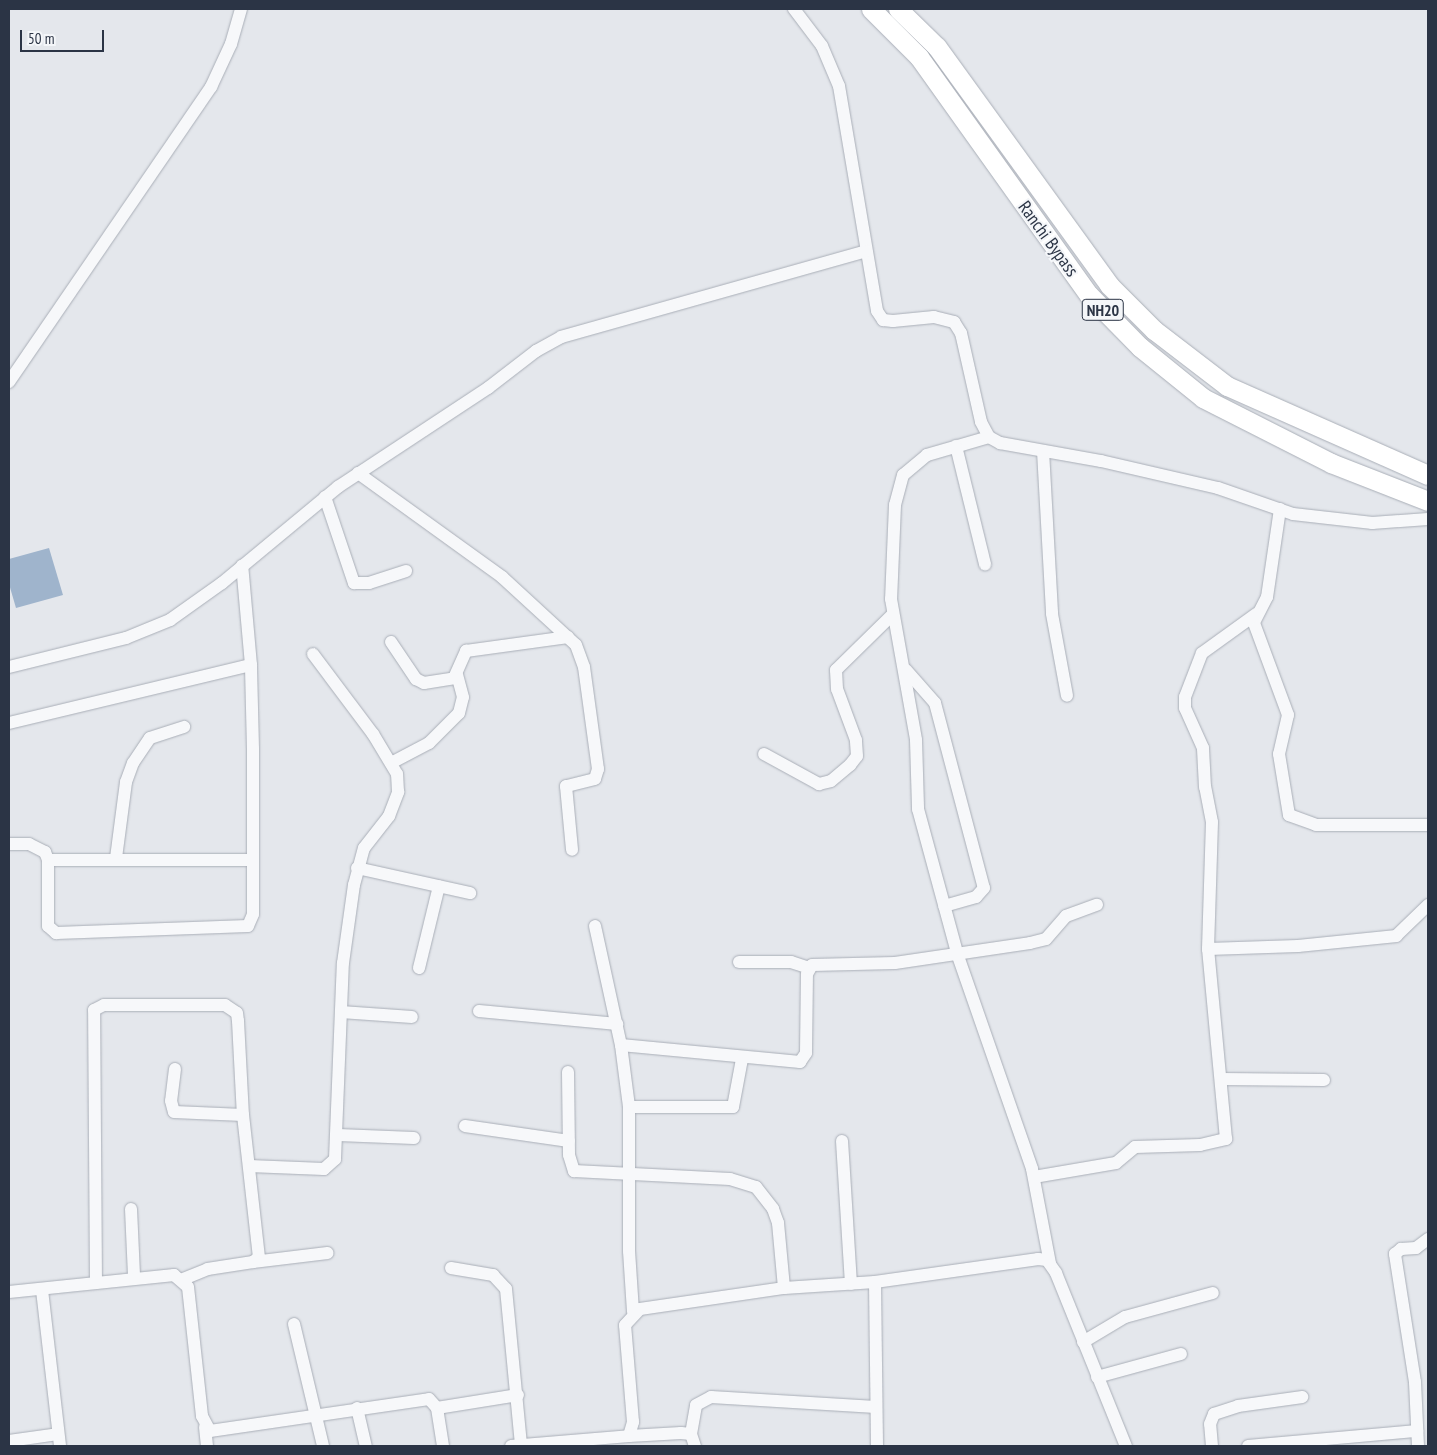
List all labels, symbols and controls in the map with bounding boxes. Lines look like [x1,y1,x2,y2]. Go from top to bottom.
scale bar [22,20,106,52]
text: 50 m [28,29,54,48]
street label: Ranchi Bypass [1013,197,1083,281]
road number: NH20 [1082,296,1124,324]

